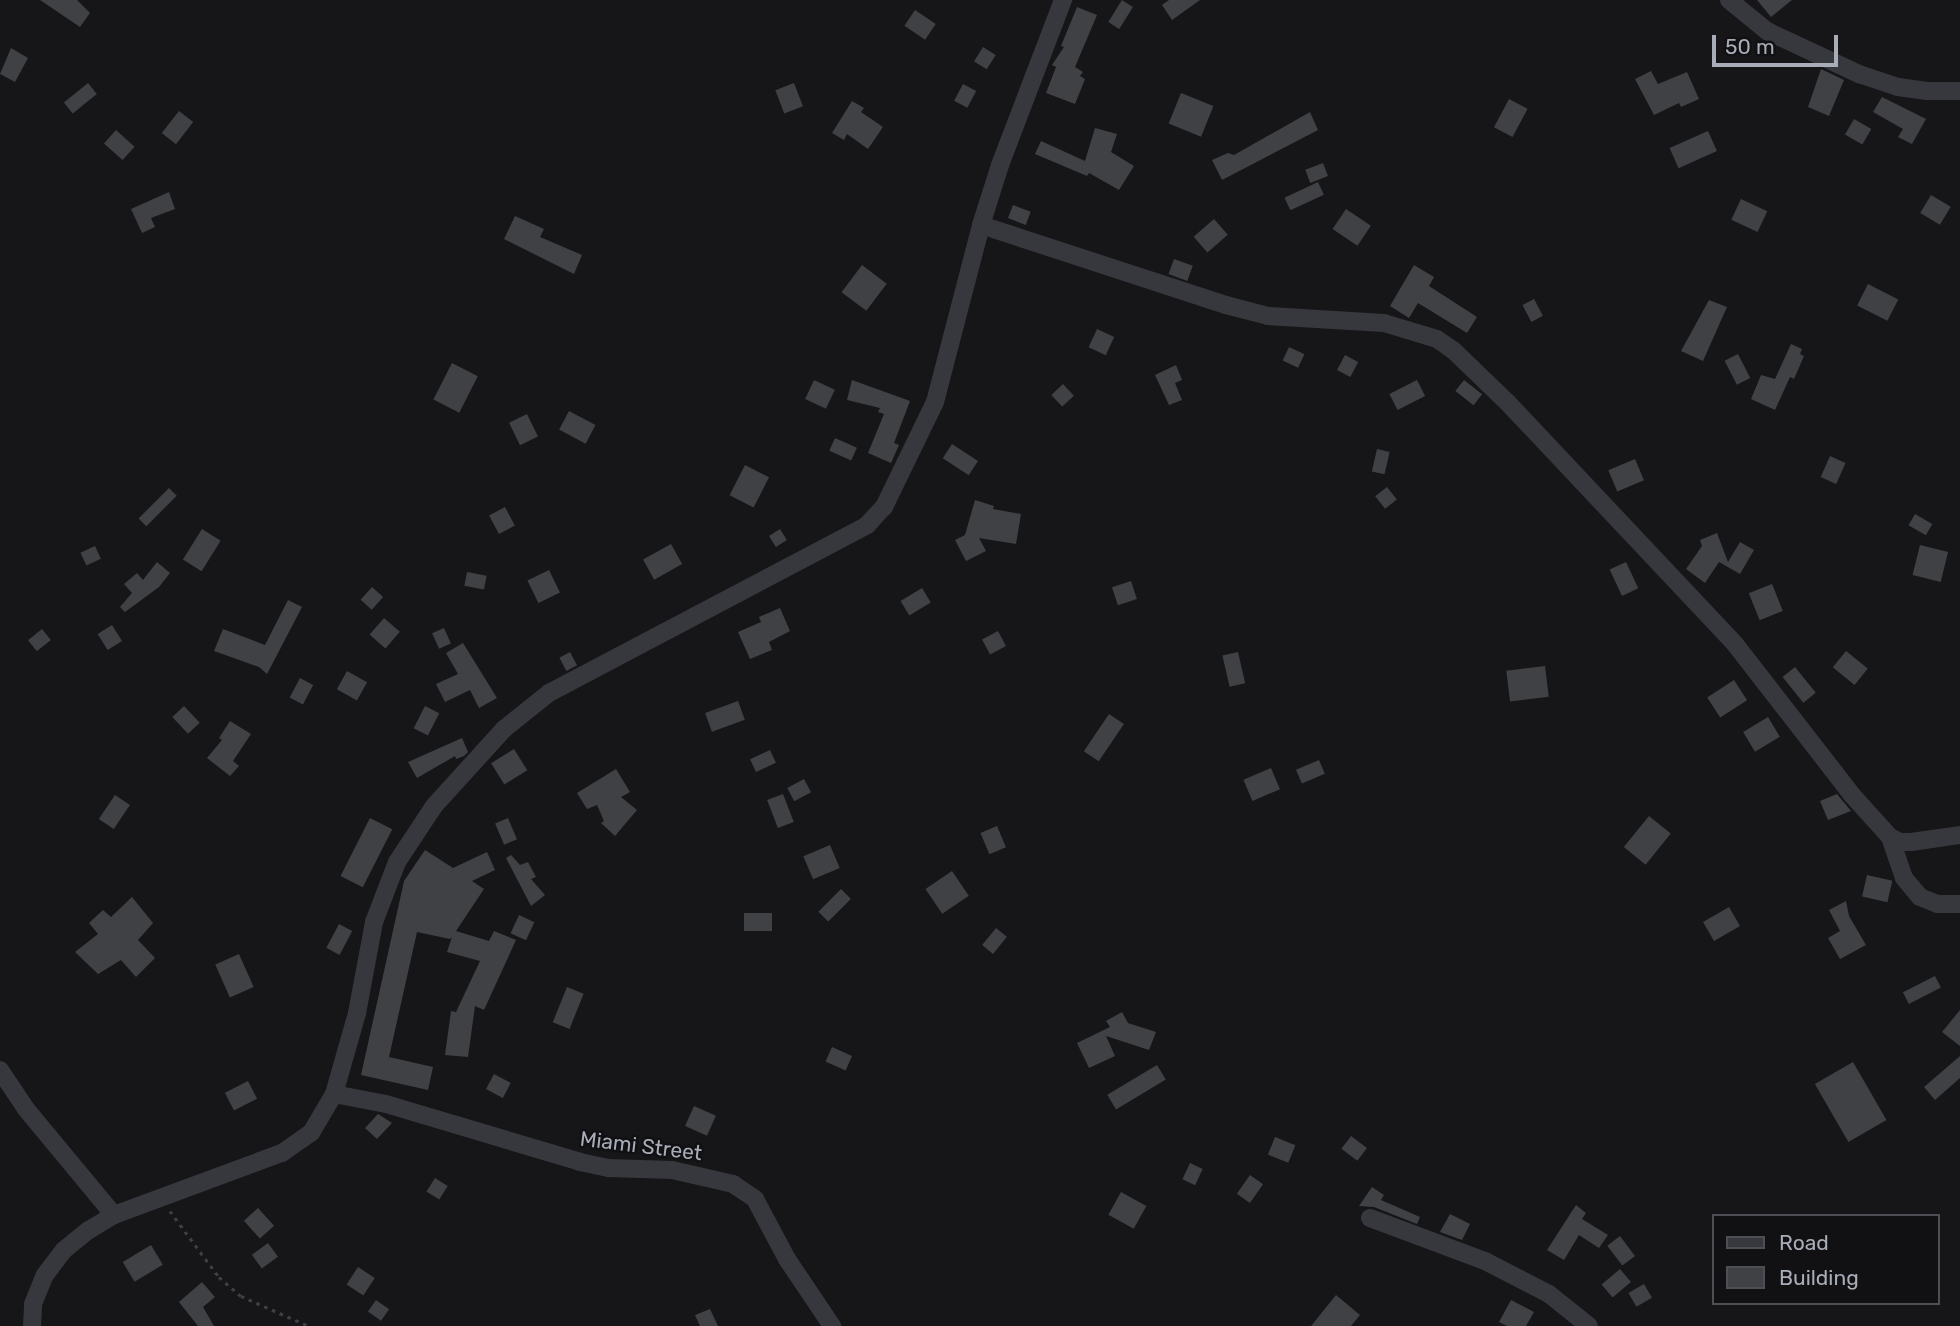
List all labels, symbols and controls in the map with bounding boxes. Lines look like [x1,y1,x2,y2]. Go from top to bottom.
scale bar [1715,21,1841,65]
text: 50 m [1725,34,1775,59]
street label: Miami Street [578,1126,704,1166]
legend [1712,1214,1939,1305]
text: Road [1779,1230,1829,1255]
text: Building [1779,1265,1859,1290]

